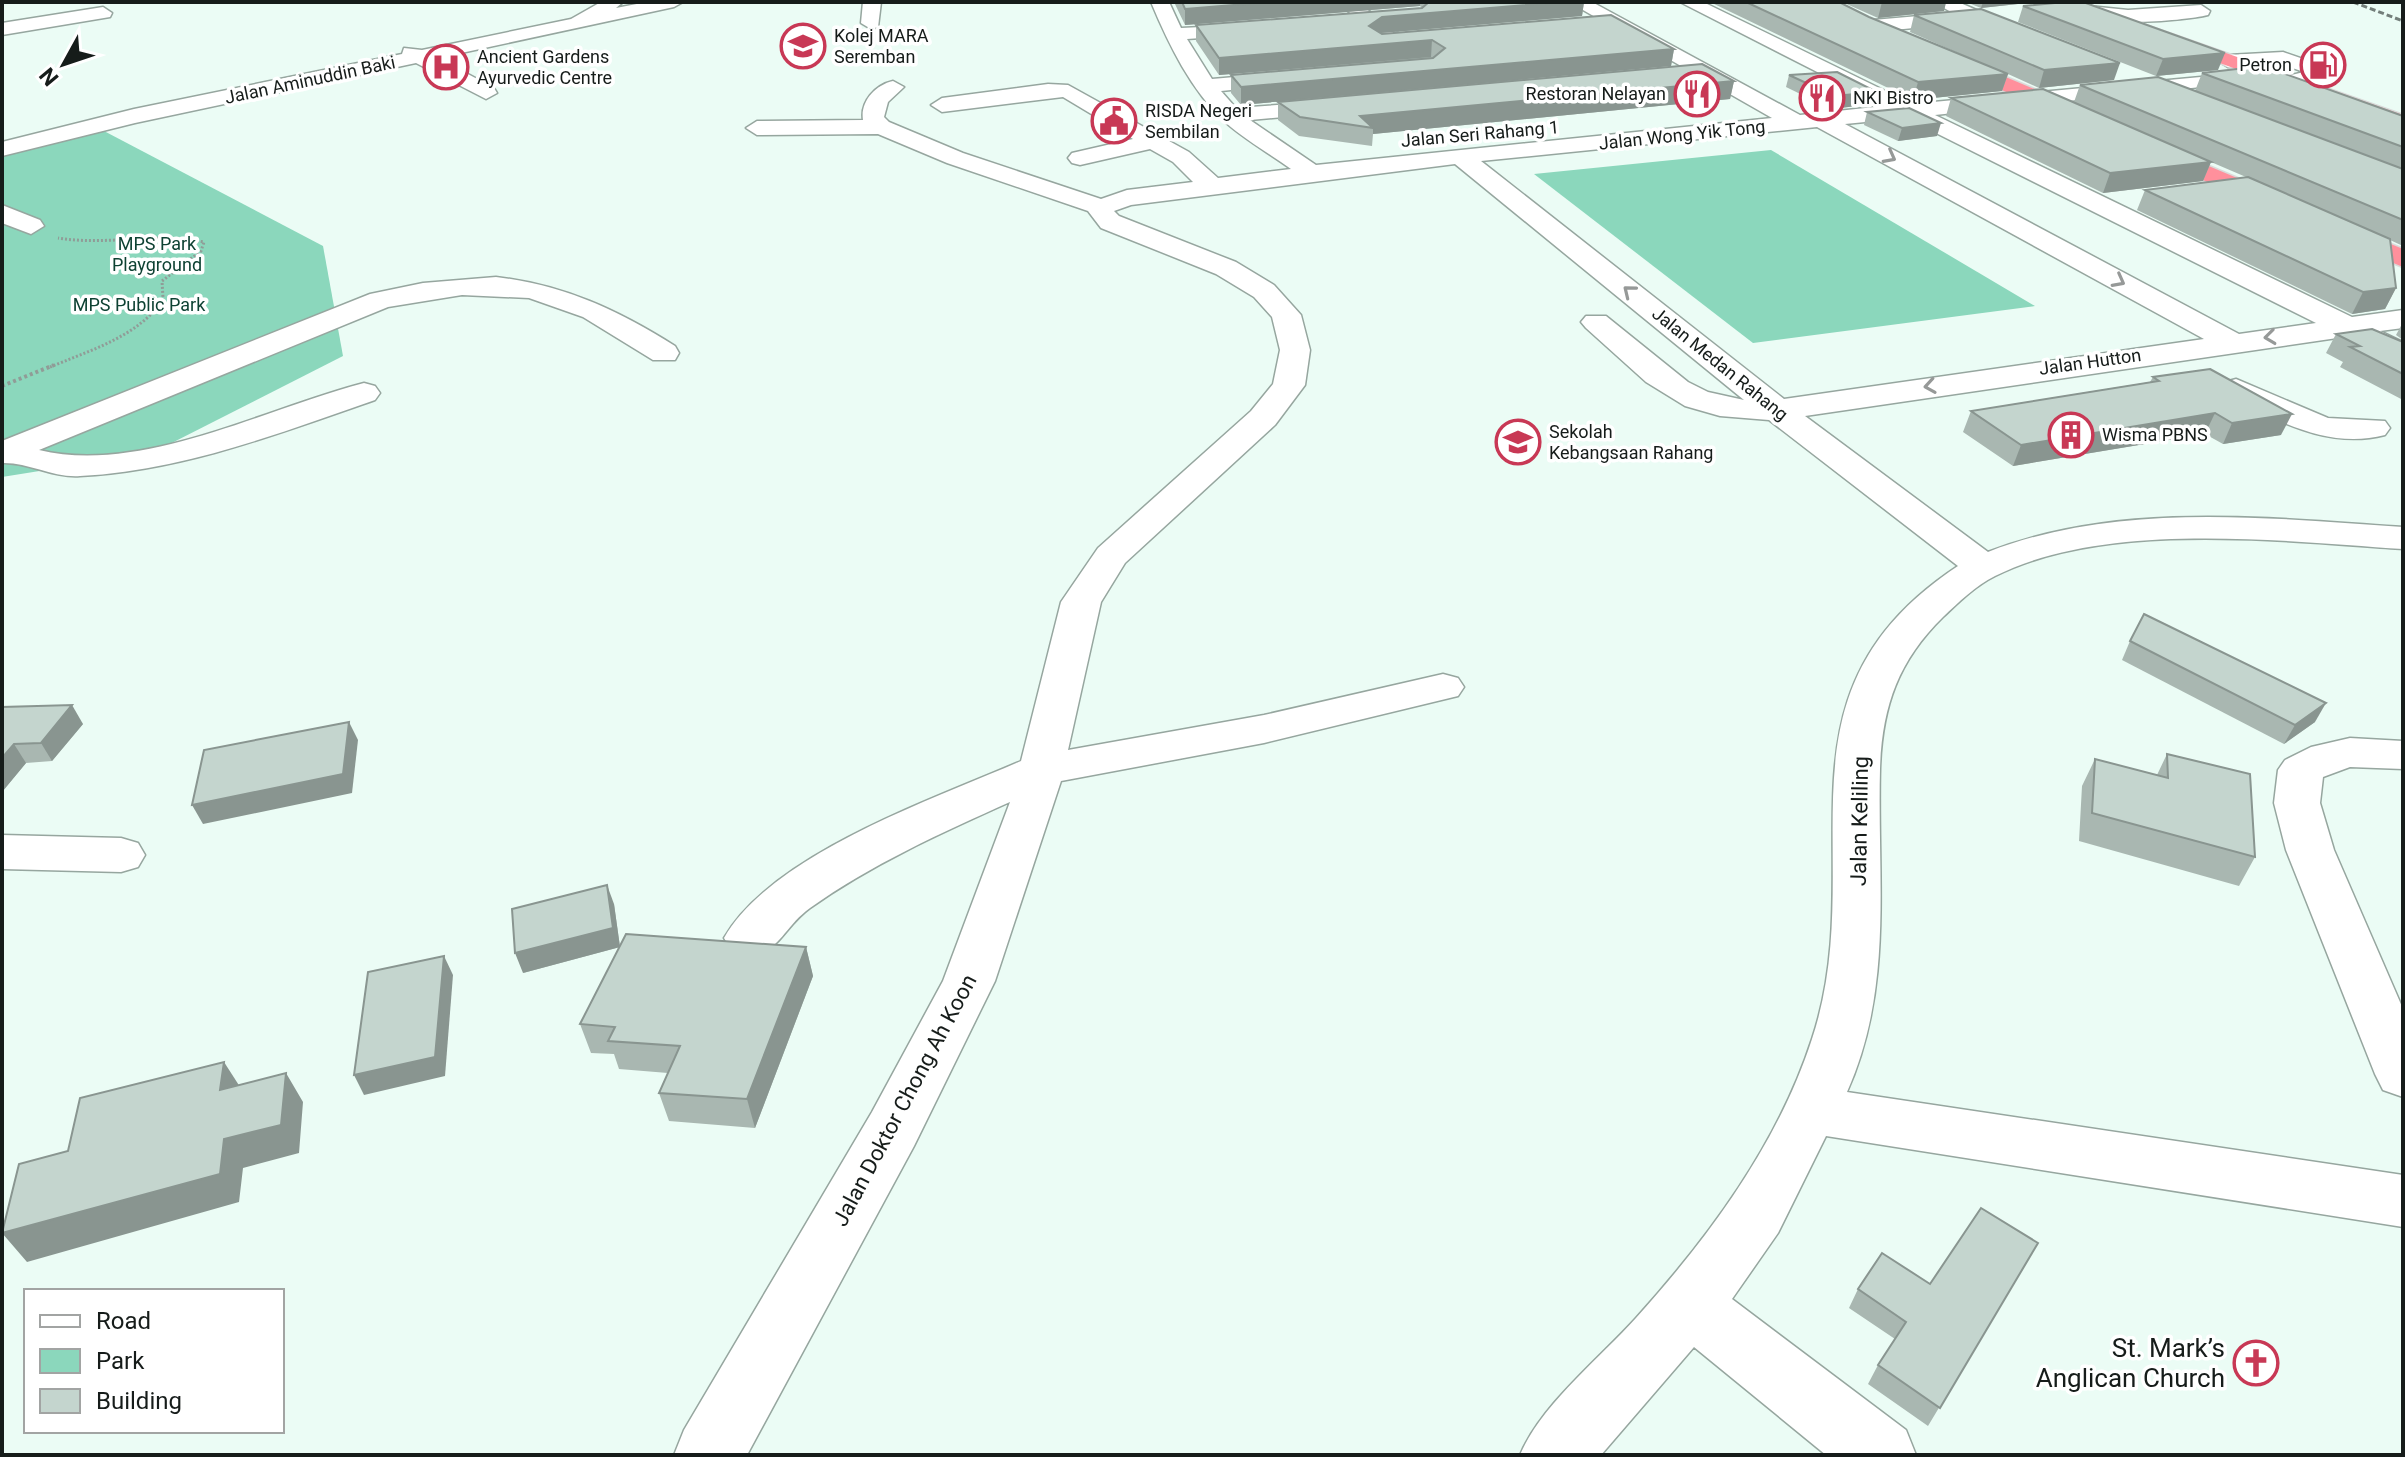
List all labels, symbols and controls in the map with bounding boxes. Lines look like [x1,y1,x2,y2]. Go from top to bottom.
school or university icon: Kolej MARA Seremban [779,22,827,70]
north arrow [24,24,104,104]
place label: Kolej MARA Seremban [834,25,929,67]
fuel station icon: Petron [2299,41,2347,89]
hospital icon: Ancient Gardens Ayurvedic Centre [422,43,470,91]
place label: Ancient Gardens Ayurvedic Centre [477,46,612,88]
street label: Jalan Aminuddin Baki [223,51,397,108]
place label: Petron [2239,54,2292,75]
text: N [34,63,64,91]
restaurant icon: Restoran Nelayan [1673,70,1721,118]
restaurant icon: NKI Bistro [1798,74,1846,122]
place label: Restoran Nelayan [1526,83,1666,104]
place label: NKI Bistro [1853,87,1933,108]
public building icon: RISDA Negeri Sembilan [1090,97,1138,145]
place label: RISDA Negeri Sembilan [1145,100,1252,142]
street label: Jalan Wong Yik Tong [1598,115,1766,154]
street label: Jalan Seri Rahang 1 [1400,116,1560,151]
one-way arrow [1881,148,1896,163]
park label: MPS Park Playground [112,233,202,275]
one-way arrow [2110,271,2125,286]
one-way arrow [1624,286,1638,301]
park label: MPS Public Park [73,294,206,315]
street label: Jalan Medan Rahang [1648,302,1792,425]
one-way arrow [2263,328,2277,345]
street label: Jalan Hutton [2038,344,2142,379]
one-way arrow [1923,377,1937,394]
building icon: Wisma PBNS [2047,411,2095,459]
school or university icon: Sekolah Kebangsaan Rahang [1494,418,1542,466]
place label: Sekolah Kebangsaan Rahang [1549,421,1713,463]
place label: Wisma PBNS [2102,424,2208,445]
street label: Jalan Keliling [1846,756,1873,886]
street label: Jalan Doktor Chong Ah Koon [827,970,981,1230]
legend [24,1289,284,1433]
text: Road [96,1307,151,1335]
place label: St. Mark’s Anglican Church [2036,1333,2225,1393]
church icon: St. Mark’s Anglican Church [2232,1339,2280,1387]
text: Park [96,1347,145,1375]
text: Building [96,1387,182,1415]

